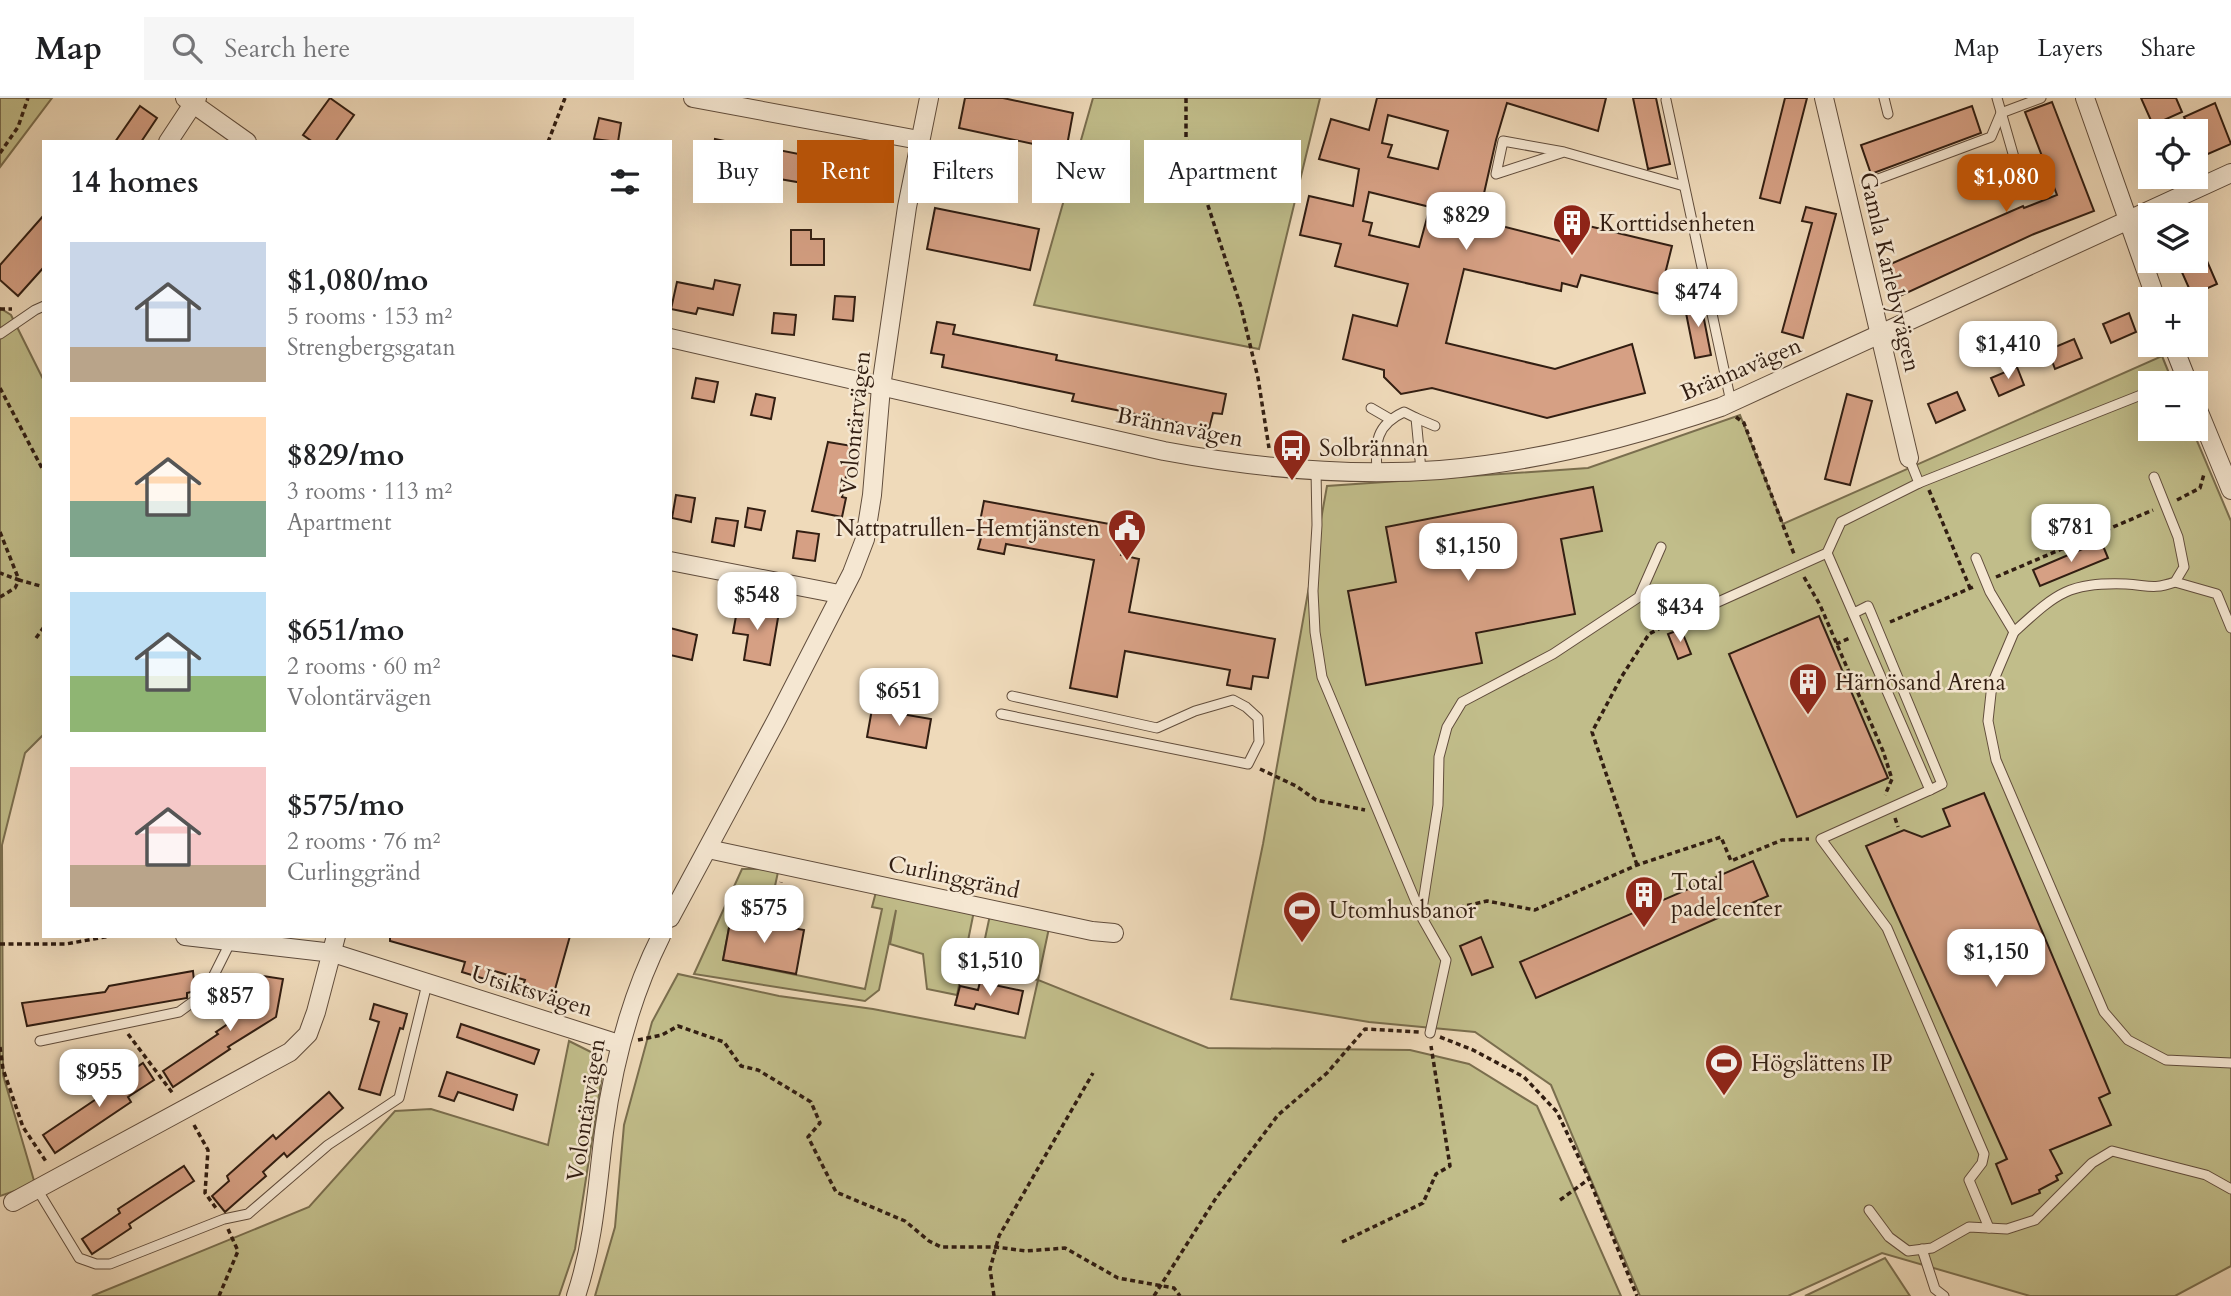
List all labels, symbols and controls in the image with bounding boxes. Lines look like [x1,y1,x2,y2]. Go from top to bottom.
search box [144,17,634,80]
text: Map [35,26,102,71]
icon: search [168,29,206,67]
text: Search here [224,31,350,66]
text: Map [1954,32,2000,65]
text: Layers [2038,32,2103,65]
text: Share [2141,32,2196,65]
map controls [2138,119,2208,441]
button: locate [2138,119,2208,189]
chip: Buy [693,140,783,203]
chip: Rent [797,140,894,203]
chip: Filters [908,140,1018,203]
chip: New [1032,140,1130,203]
chip: Apartment [1144,140,1301,203]
pin: $1,080 [1949,155,2063,214]
text: $1,080 [1973,161,2039,192]
text: 14 homes [70,162,199,203]
icon: filters [606,163,644,201]
street label: Gamla Karlebyvägen [1852,169,1928,375]
pin: $829 [1425,192,1507,252]
text: $829 [1442,199,1490,230]
building icon: Korttidsenheten [1551,202,1593,257]
button: layers [2138,203,2208,273]
place label: Korttidsenheten [1599,208,1755,239]
text: $1,080/mo [287,260,428,301]
icon: home [126,270,210,354]
pin: $474 [1657,270,1739,329]
text: $474 [1674,276,1722,307]
button: + [2138,287,2208,357]
text: 5 rooms · 153 m² [287,301,452,332]
pin: $1,410 [1951,322,2065,381]
text: $1,410 [1975,328,2041,359]
street label: Brännavägen [1676,330,1806,408]
text: Strengbergsgatan [287,332,455,363]
street label: Volontärvägen [832,349,878,497]
button: − [2138,371,2208,441]
street label: Brännavägen [1114,400,1246,454]
bus stop icon: Solbrännan [1271,427,1313,482]
place label: Solbrännan [1319,433,1429,464]
text: $829/mo [287,435,404,476]
icon: home [126,445,210,529]
text: 3 rooms · 113 m² [287,476,452,507]
pin: $781 [2030,504,2112,564]
text: Apartment [287,507,391,538]
public building icon: Nattpatrullen-Hemtjänsten [1106,507,1148,562]
text: $781 [2047,511,2095,542]
place label: Nattpatrullen-Hemtjänsten [835,513,1100,544]
pin: $1,150 [1411,524,1525,583]
text: $1,150 [1435,530,1501,561]
pin: $548 [716,573,798,632]
text: $548 [733,579,781,610]
pin: $434 [1639,584,1721,644]
text: $434 [1656,591,1704,622]
text: $651/mo [287,610,404,651]
icon: home [126,620,210,704]
text: 2 rooms · 60 m² [287,651,440,682]
building icon: Härnösand Arena [1787,661,1829,716]
place label: Härnösand Arena [1835,667,2006,698]
pin: $651 [858,668,940,728]
text: $651 [875,675,923,706]
text: Volontärvägen [287,682,432,713]
text: $575/mo [287,785,404,826]
icon: home [126,795,210,879]
text: 2 rooms · 76 m² [287,826,440,857]
street label: Curlinggränd [885,848,1023,906]
text: Curlinggränd [287,857,421,888]
place label: Total padelcenter [1671,867,1782,924]
building icon: Total padelcenter [1623,874,1665,929]
pin: $575 [723,886,805,945]
sports icon: Utomhusbanor [1281,889,1323,944]
text: $575 [740,892,788,923]
place label: Utomhusbanor [1329,895,1477,926]
pin: $1,150 [1939,930,2053,989]
text: $1,150 [1963,936,2029,967]
pin: $1,510 [933,939,1047,998]
text: $1,510 [957,945,1023,976]
street label: Utsiktsvägen [467,958,597,1024]
pin: $857 [189,974,271,1033]
text: $857 [206,980,254,1011]
street label: Volontärvägen [559,1036,613,1184]
sports icon: Högslättens IP [1703,1042,1745,1097]
place label: Högslättens IP [1751,1048,1893,1079]
pin: $955 [58,1049,140,1109]
text: $955 [75,1056,123,1087]

